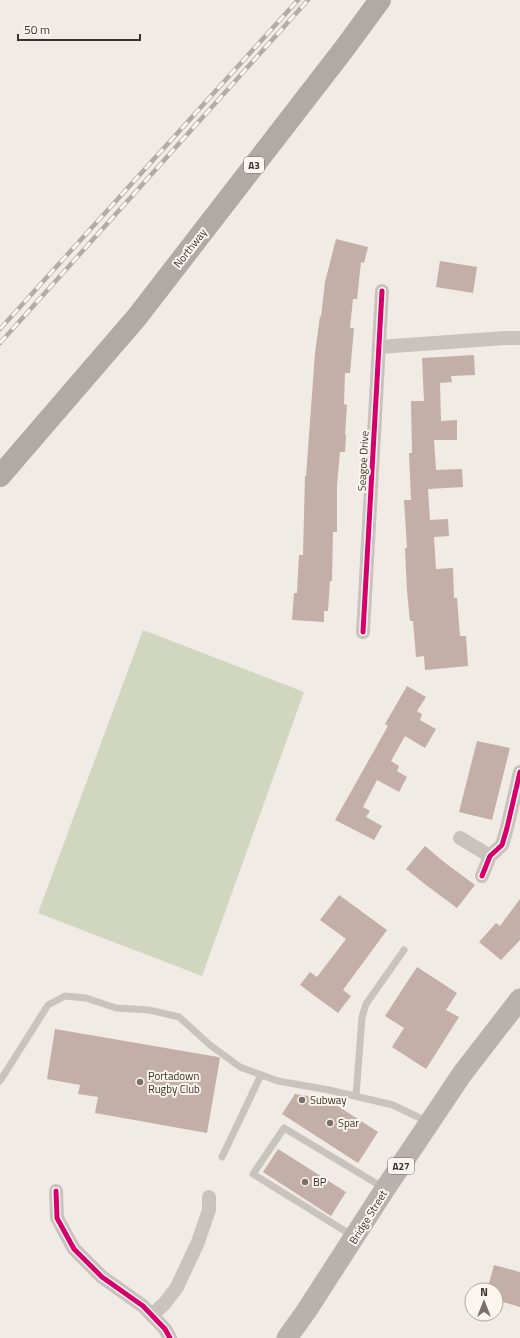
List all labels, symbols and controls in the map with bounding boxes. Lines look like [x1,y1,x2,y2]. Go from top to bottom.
scale bar [18,16,140,42]
text: 50 m [24,20,50,39]
road number: A3 [244,157,264,173]
street label: Northway [170,224,211,271]
street label: Seagoe Drive [353,430,373,492]
place label: Portadown Rugby Club [148,1068,200,1097]
marker: Portadown Rugby Club [135,1077,145,1087]
place label: Subway [310,1092,347,1108]
marker: Subway [297,1095,307,1105]
place label: Spar [338,1115,359,1131]
marker: Spar [325,1118,335,1128]
road number: A27 [388,1158,414,1174]
place label: BP [313,1174,327,1190]
marker: BP [300,1177,310,1187]
street label: Bridge Street [345,1187,391,1247]
north arrow [464,1282,504,1322]
text: N [480,1284,488,1300]

